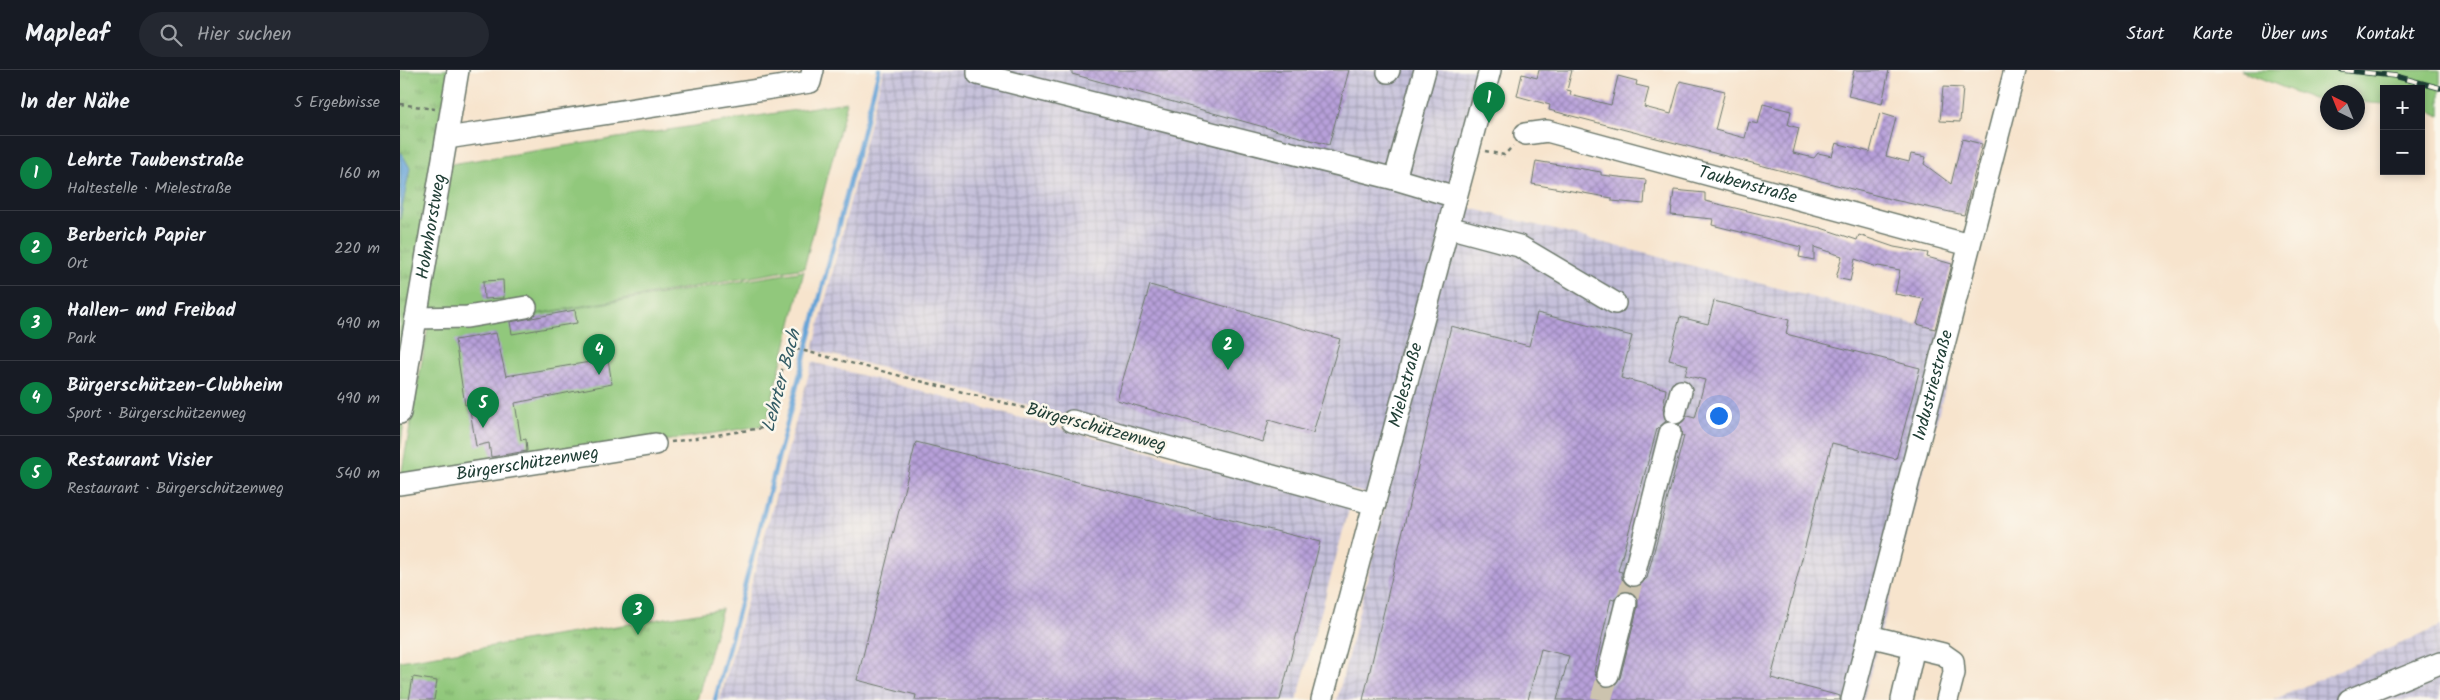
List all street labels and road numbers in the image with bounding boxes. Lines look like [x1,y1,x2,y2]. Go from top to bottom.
street label: Taubenstraße [1695,158,1800,212]
street label: Hohnhorstweg [408,172,455,282]
street label: Industriestraße [1905,327,1962,444]
street label: Mielestraße [1381,339,1431,431]
street label: Bürgerschützenweg [1023,395,1169,461]
street label: Bürgerschützenweg [454,439,601,489]

